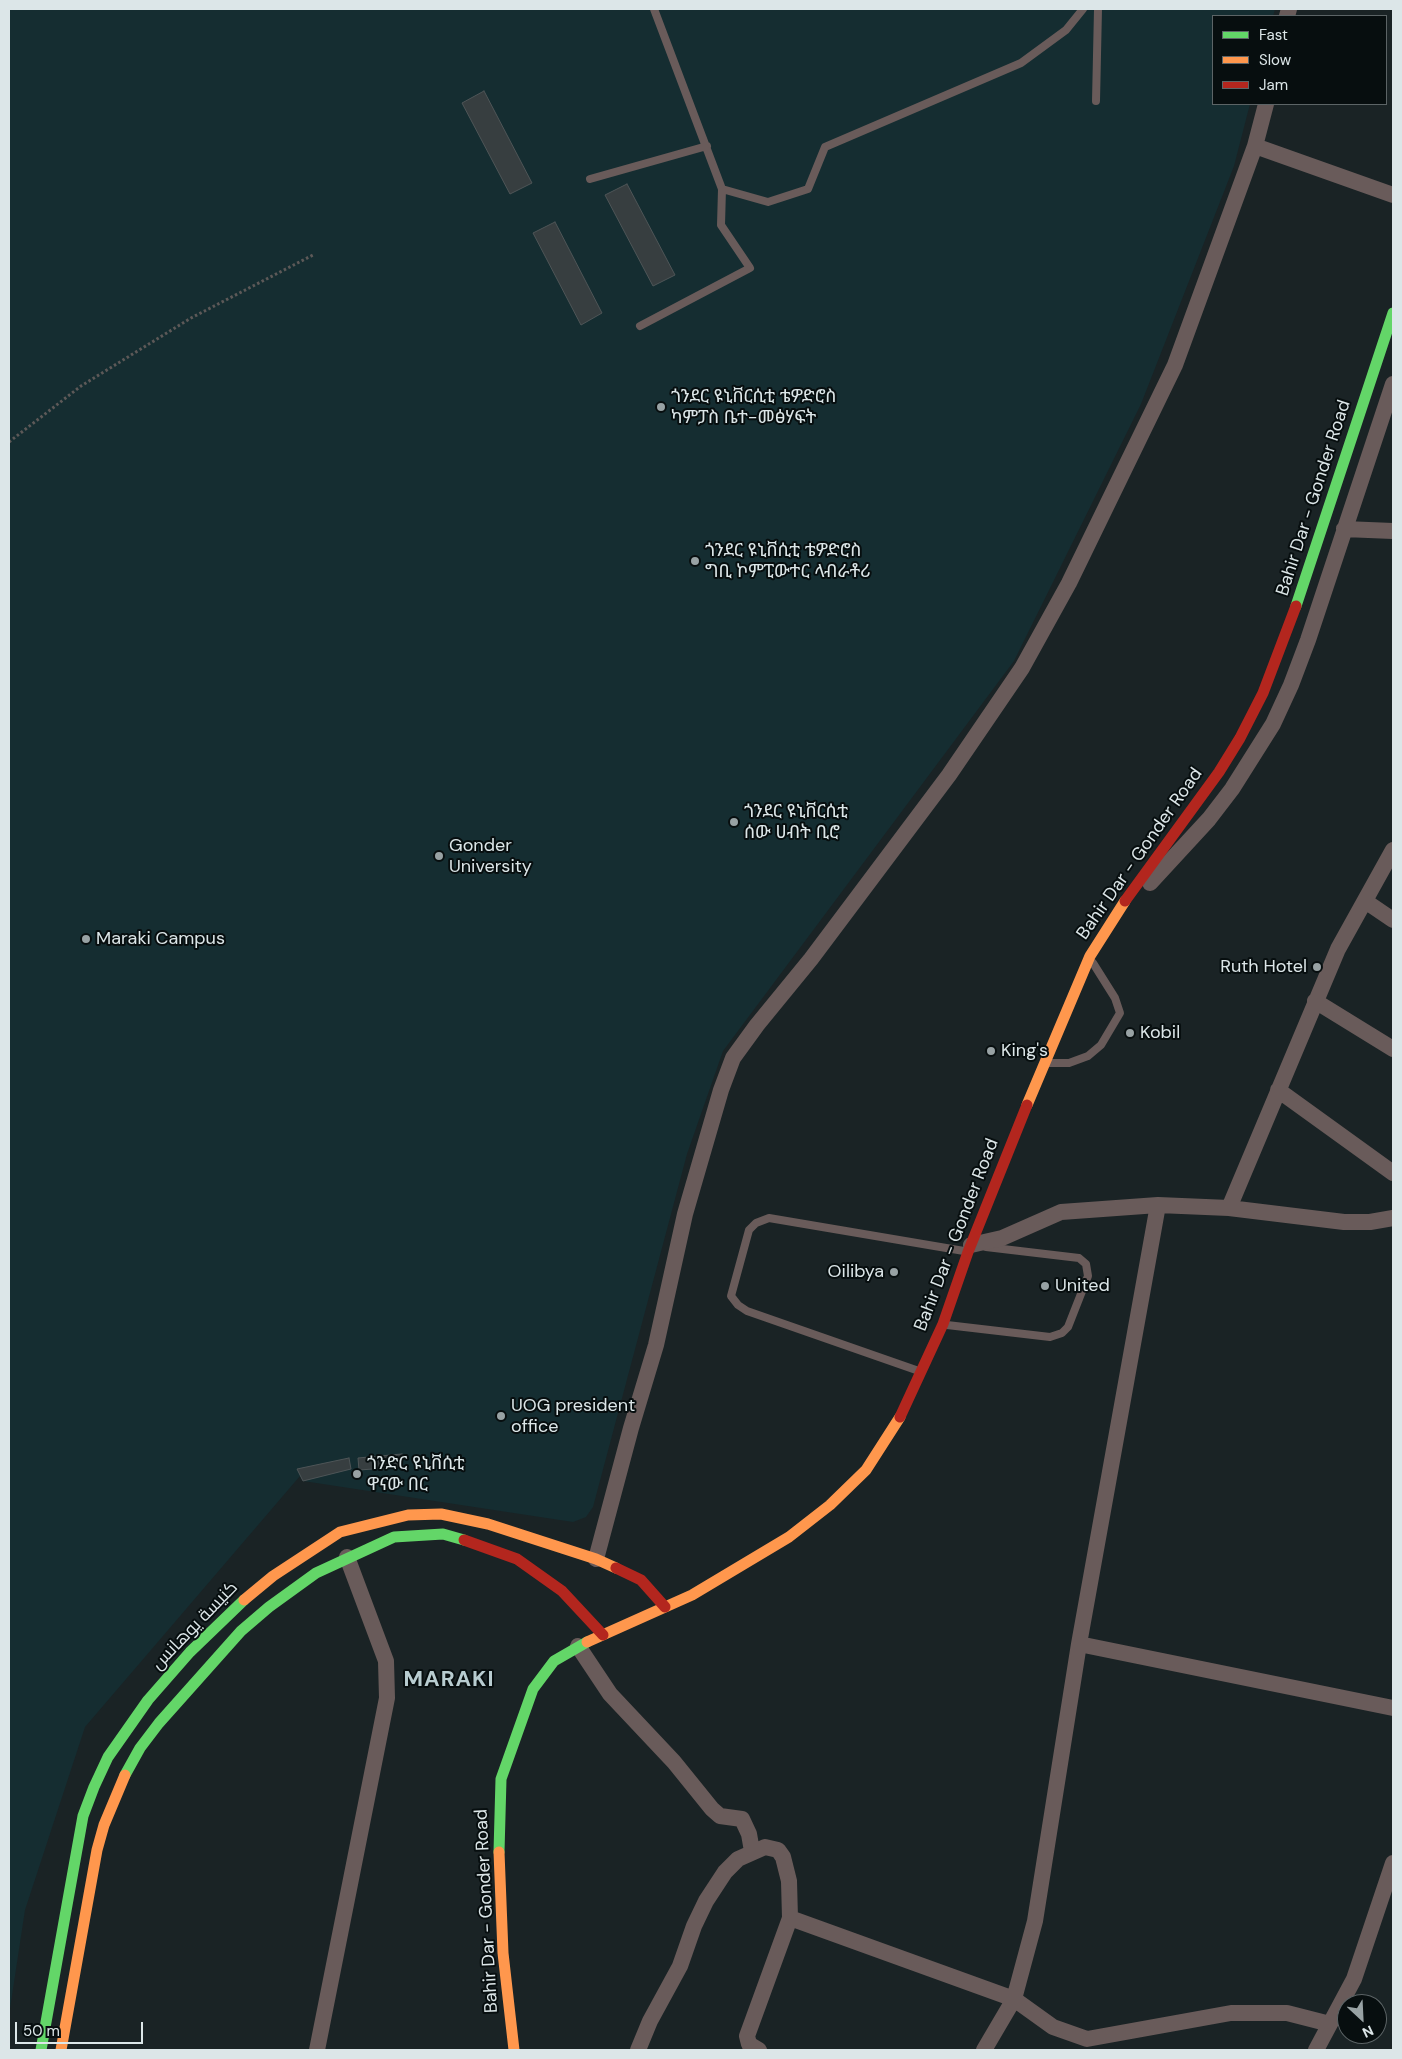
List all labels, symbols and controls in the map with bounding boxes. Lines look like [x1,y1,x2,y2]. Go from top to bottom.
legend [1212,15,1387,105]
text: Fast [1259,25,1288,45]
text: Slow [1259,50,1291,70]
text: Jam [1259,75,1288,95]
place label: ጎንደር ዩኒቨርሲቲ ቴዎድሮስ ካምፓስ ቤተ-መፅሃፍት [671,386,836,428]
street label: Bahir Dar - Gonder Road [1272,397,1356,599]
marker: ጎንደር ዩኒቨርሲቲ ቴዎድሮስ ካምፓስ ቤተ-መፅሃፍት [655,401,667,413]
place label: ጎንደር ዩኒቨሲቲ ቴዎድሮስ ግቢ ኮምፒውተር ላብራቶሪ [705,540,871,582]
marker: ጎንደር ዩኒቨሲቲ ቴዎድሮስ ግቢ ኮምፒውተር ላብራቶሪ [689,555,701,567]
street label: Bahir Dar - Gonder Road [1073,764,1207,944]
place label: ጎንደር ዩኒቨርሲቲ ሰው ሀብት ቢሮ [744,801,848,844]
marker: ጎንደር ዩኒቨርሲቲ ሰው ሀብት ቢሮ [728,816,740,828]
place label: Gonder University [449,835,532,878]
marker: Gonder University [433,850,445,862]
place label: Maraki Campus [96,928,225,950]
marker: Maraki Campus [80,933,92,945]
place label: Ruth Hotel [1220,956,1307,978]
marker: Ruth Hotel [1311,961,1323,973]
place label: Kobil [1140,1022,1180,1044]
marker: Kobil [1124,1027,1136,1039]
place label: King's [1001,1040,1048,1062]
marker: King's [985,1045,997,1057]
street label: Bahir Dar - Gonder Road [910,1136,1004,1334]
place label: Oilibya [828,1261,884,1283]
marker: Oilibya [888,1266,900,1278]
place label: United [1055,1275,1110,1297]
marker: United [1039,1280,1051,1292]
place label: UOG president office [511,1395,635,1438]
marker: UOG president office [495,1410,507,1422]
place label: ጎንድር ዩኒቨሲቲ ዋናው በር [367,1453,465,1496]
marker: ጎንድር ዩኒቨሲቲ ዋናው በር [351,1468,363,1480]
street label: كنيسة يوهانس [147,1577,243,1675]
district label: MARAKI [403,1667,495,1693]
street label: Bahir Dar - Gonder Road [471,1808,503,2014]
north arrow [1337,1994,1387,2044]
scale bar [18,2012,145,2044]
text: 50 m [23,2021,60,2041]
text: N [1359,2021,1376,2042]

